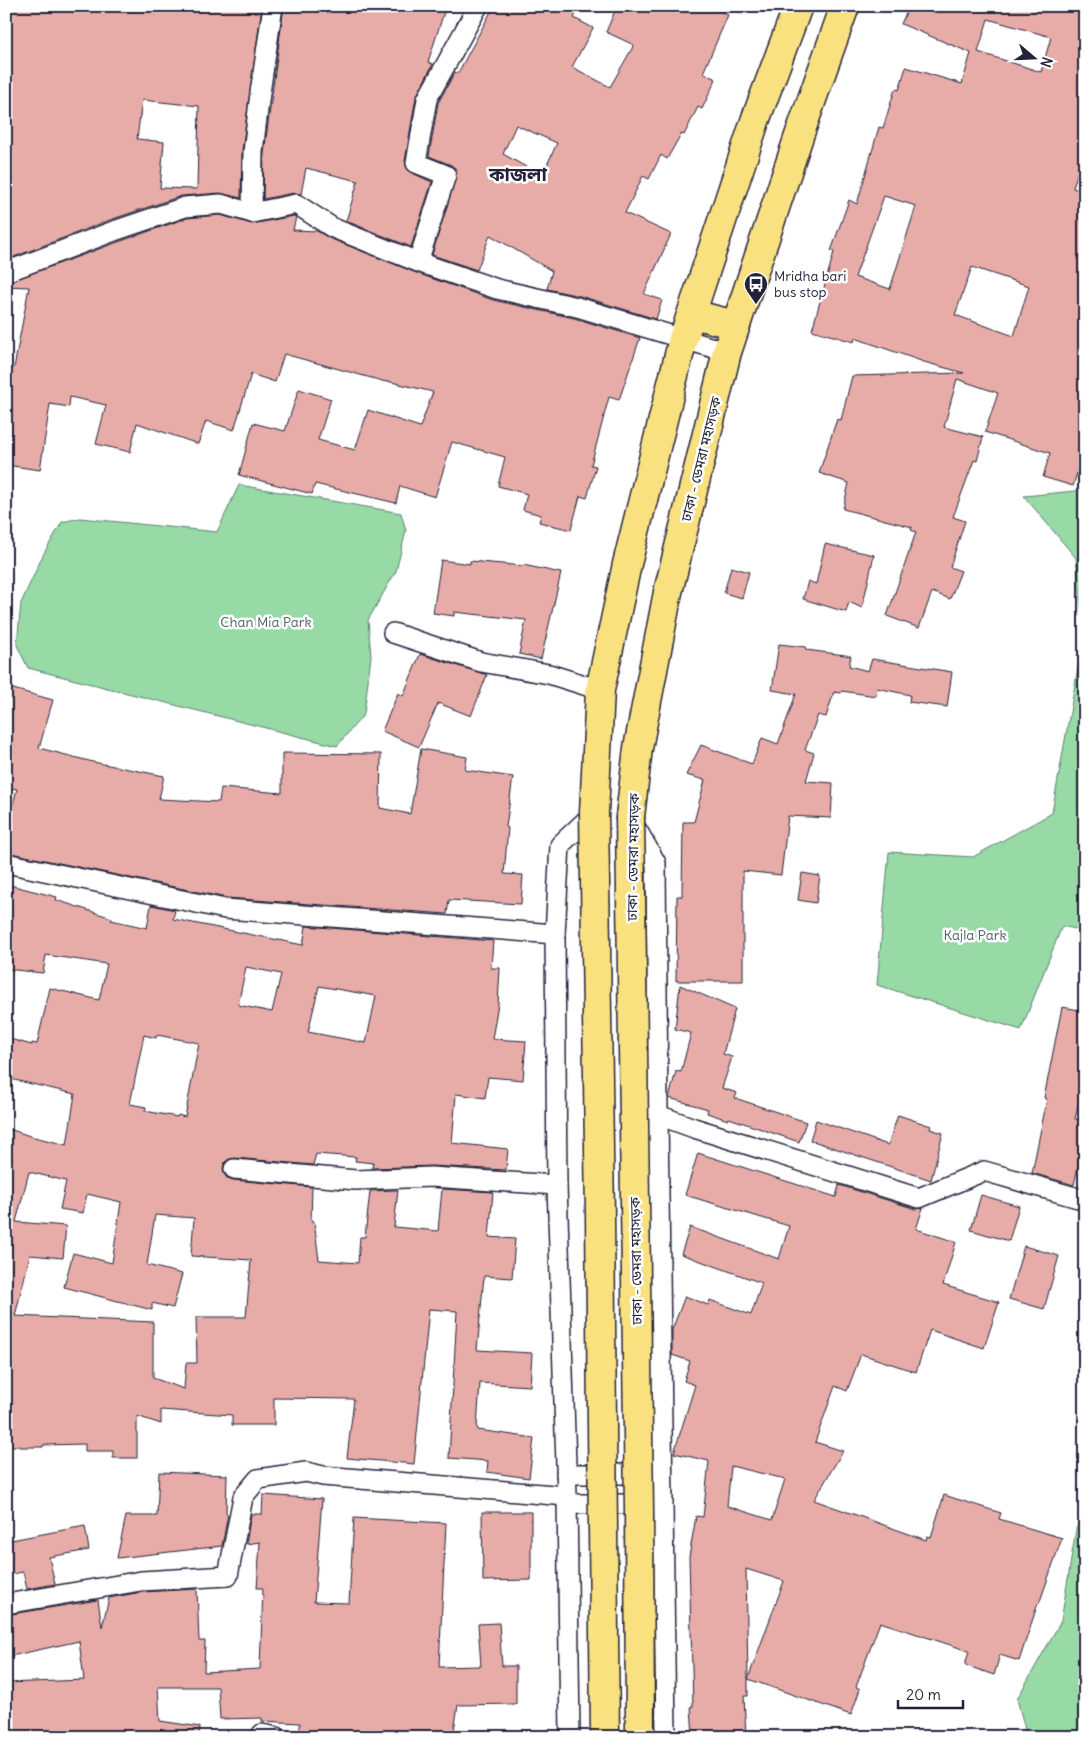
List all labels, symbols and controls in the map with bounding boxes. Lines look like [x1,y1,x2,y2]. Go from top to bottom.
north arrow [1008,32,1058,82]
text: N [1036,55,1056,70]
district label: কাজলা [488,162,548,186]
place label: Mridha bari bus stop [774,267,846,301]
bus stop icon: Mridha bari bus stop [743,271,769,305]
street label: ঢাকা - ডেমরা মহাসড়ক [677,394,725,524]
park label: Chan Mia Park [220,613,312,631]
street label: ঢাকা - ডেমরা মহাসড়ক [623,792,643,922]
park label: Kajla Park [943,926,1007,944]
street label: ঢাকা - ডেমরা মহাসড়ক [626,1196,646,1326]
scale bar [898,1678,964,1710]
text: 20 m [906,1685,941,1704]

